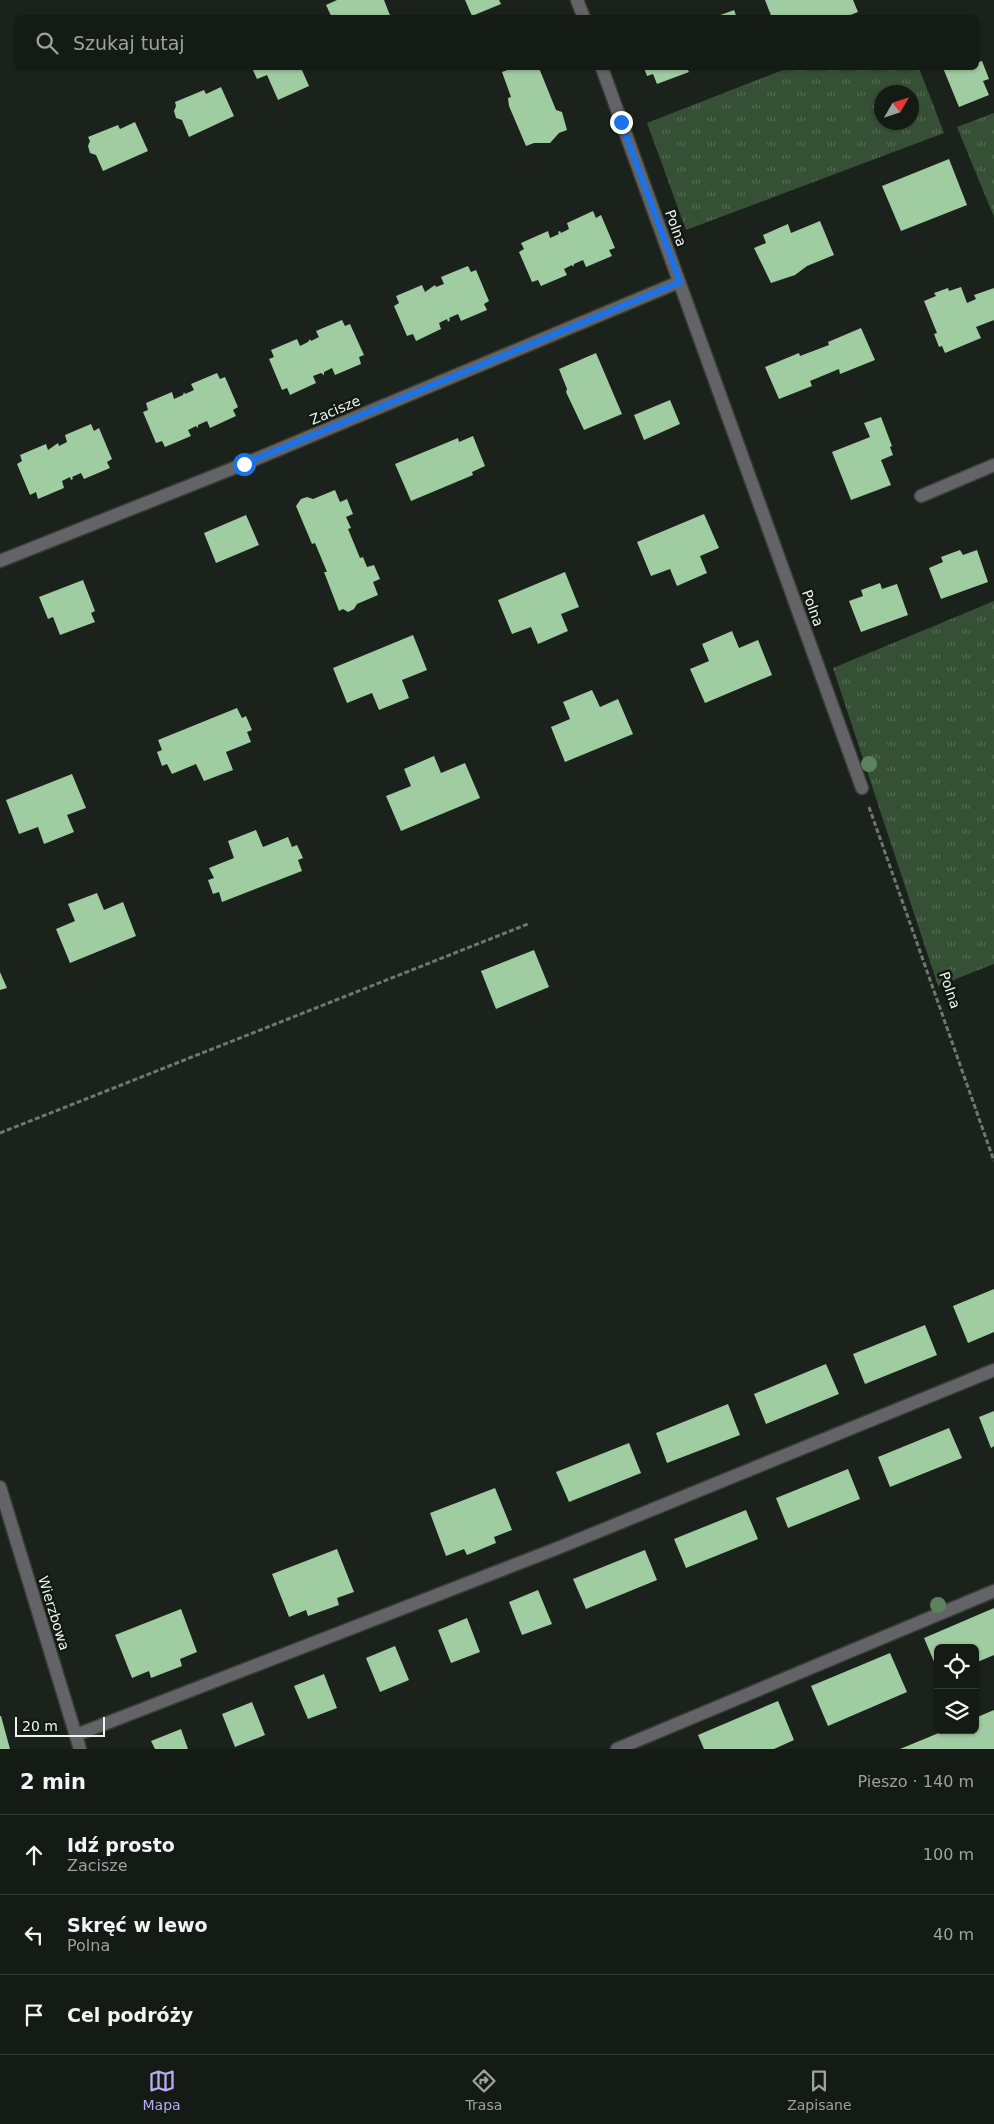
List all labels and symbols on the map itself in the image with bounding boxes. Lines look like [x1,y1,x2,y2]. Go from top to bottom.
north arrow [874,85,919,130]
route end [610,111,633,134]
street label: Polna [662,207,690,249]
street label: Zacisze [307,392,363,428]
route start [233,453,256,476]
street label: Polna [799,587,827,629]
street label: Polna [936,969,964,1011]
street label: Wierzbowa [35,1574,73,1652]
scale bar [15,1714,105,1737]

